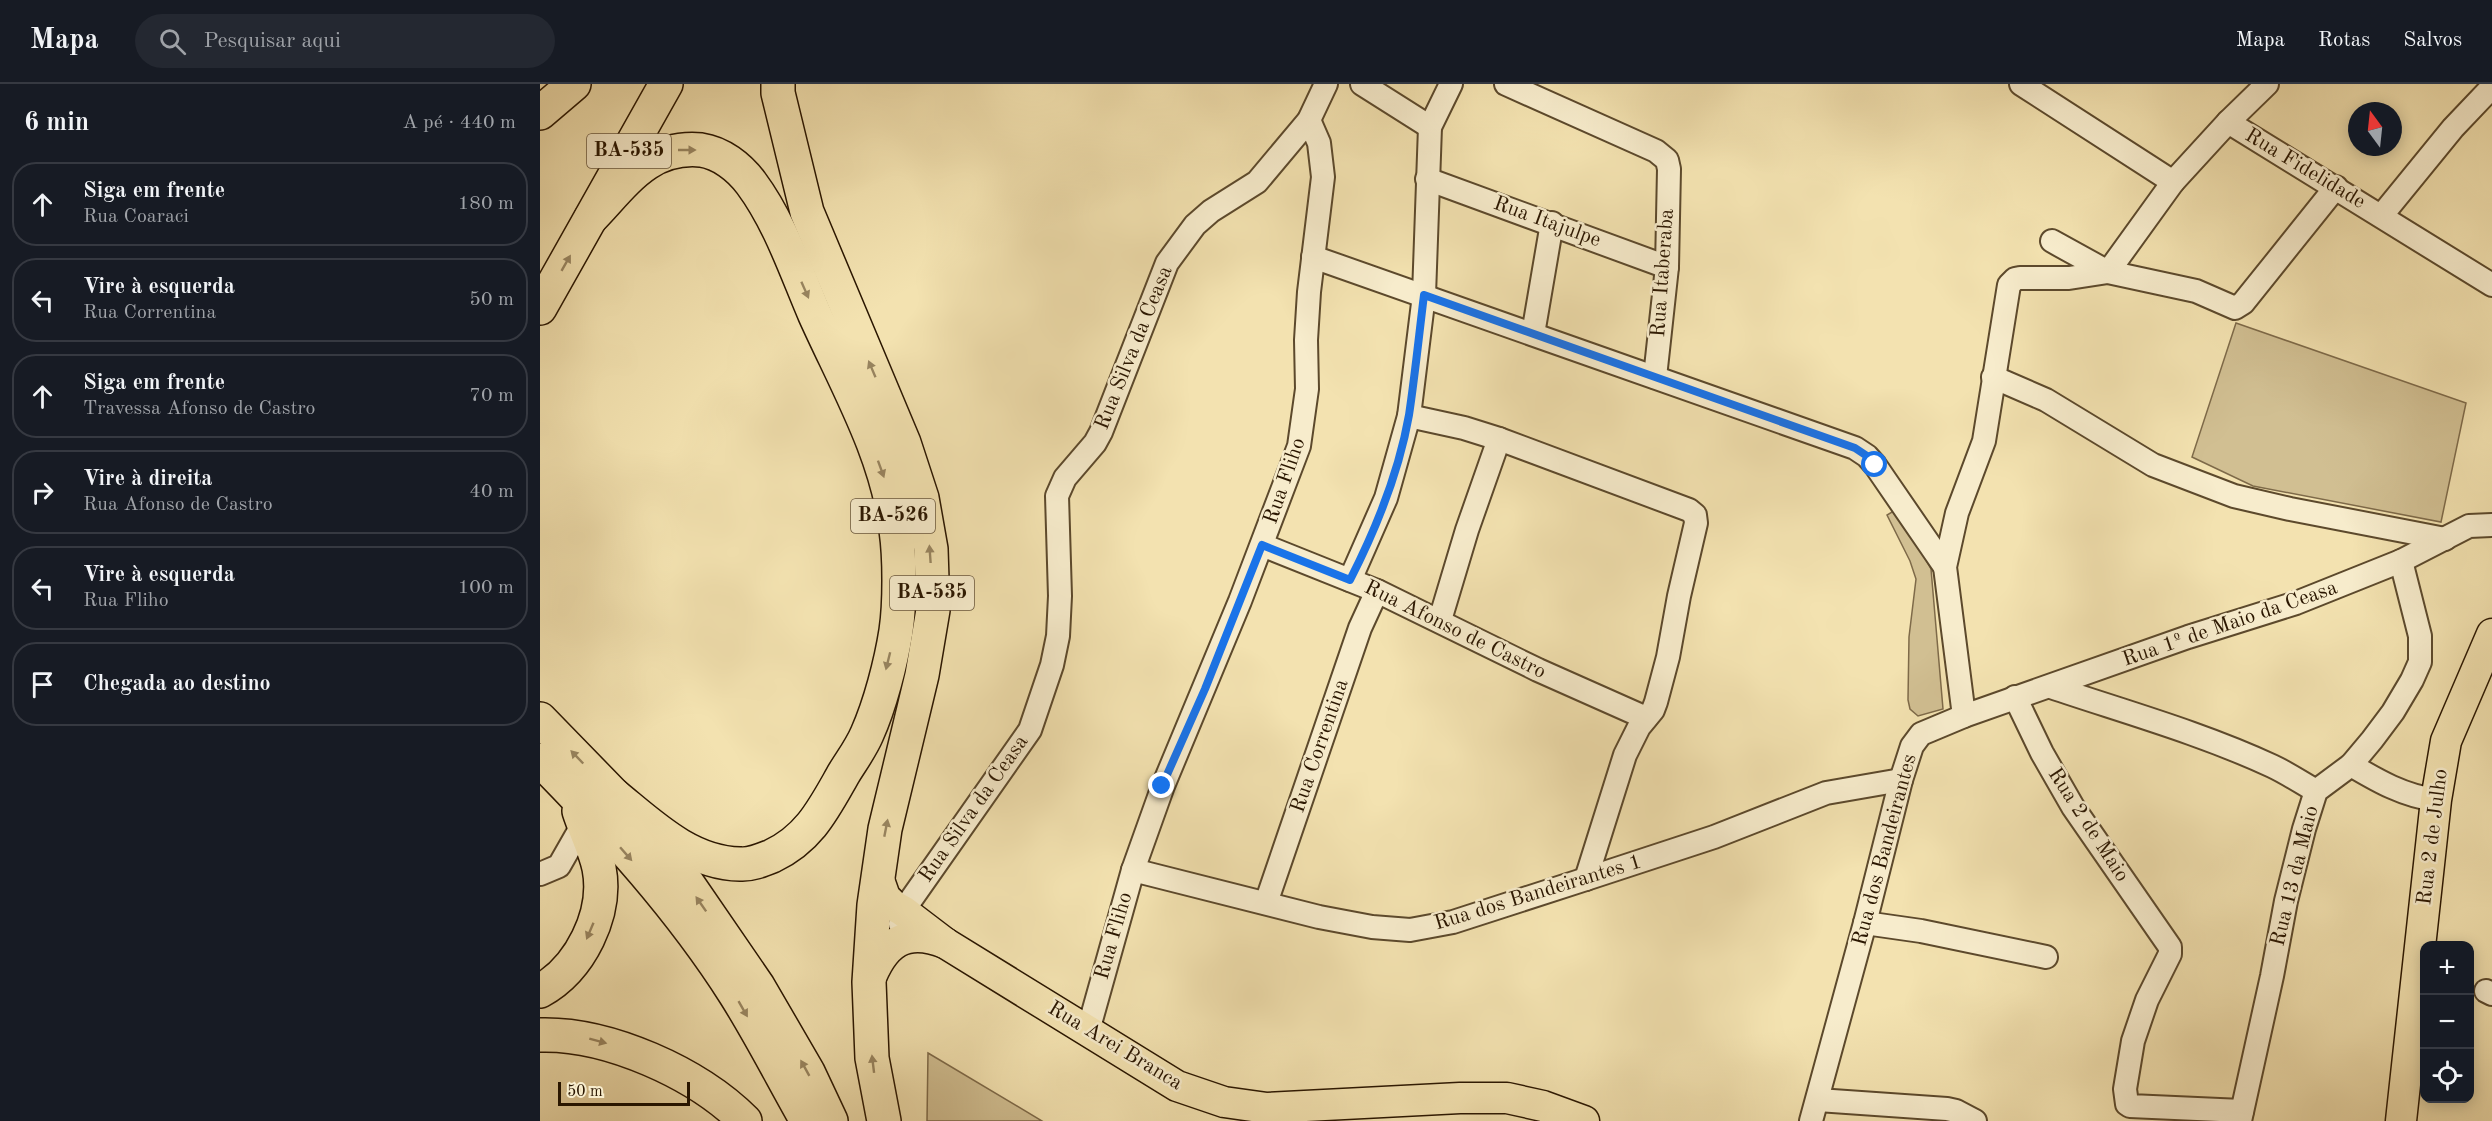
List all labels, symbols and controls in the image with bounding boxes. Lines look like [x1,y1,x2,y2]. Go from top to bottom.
search box [135,14,555,68]
icon: search [156,25,189,58]
text: Mapa [30,27,99,55]
text: Pesquisar aqui [204,30,341,52]
text: Mapa [2236,30,2285,51]
text: Rotas [2318,30,2370,51]
text: Salvos [2403,30,2462,51]
north arrow [2348,102,2402,156]
text: 6 min [24,110,89,136]
text: A pé · 440 m [402,113,516,133]
street label: Rua Fidelidade [2241,125,2369,213]
road number: BA-535 [587,134,671,168]
one-way arrow [677,145,696,155]
text: Siga em frente [83,180,225,202]
icon: ahead [26,188,59,221]
street label: Rua Itajulpe [1490,193,1604,251]
text: 180 m [458,194,514,214]
text: Rua Coaraci [83,207,189,227]
street label: Rua Itaberaba [1648,208,1678,338]
one-way arrow [561,254,571,271]
street label: Rua Silva da Ceasa [1092,263,1176,433]
text: Vire à esquerda [83,276,235,298]
one-way arrow [800,281,809,298]
icon: left [26,284,59,317]
text: 50 m [469,290,514,310]
text: Rua Correntina [83,303,216,323]
one-way arrow [867,360,876,378]
text: Siga em frente [83,372,225,394]
icon: ahead [26,380,59,413]
text: 70 m [469,386,514,406]
text: Travessa Afonso de Castro [83,399,316,419]
street label: Rua Fliho [1260,435,1310,527]
route start [1861,451,1887,477]
one-way arrow [877,460,886,478]
text: Vire à direita [83,468,213,490]
icon: right [26,476,59,509]
text: 40 m [469,482,514,502]
text: Rua Afonso de Castro [83,495,273,515]
road number: BA-526 [851,499,935,533]
one-way arrow [926,544,935,563]
text: Vire à esquerda [83,564,235,586]
icon: left [26,572,59,605]
road number: BA-535 [890,576,974,610]
street label: Rua Afonso de Castro [1361,577,1549,683]
street label: Rua 1º de Maio da Ceasa [2120,577,2340,671]
text: 100 m [458,578,514,598]
text: Rua Fliho [83,591,169,611]
one-way arrow [883,652,893,670]
icon: arrive [26,668,59,701]
text: Chegada ao destino [83,673,271,695]
street label: Rua Correntina [1287,676,1353,816]
street label: Rua Silva da Ceasa [915,732,1033,886]
one-way arrow [570,750,584,765]
street label: Rua dos Bandeirantes [1849,752,1921,948]
street label: Rua 2 de Maio [2043,764,2133,886]
street label: Rua 2 de Julho [2414,768,2452,906]
route end [1148,772,1174,798]
street label: Rua 13 da Maio [2267,804,2323,948]
one-way arrow [882,818,891,837]
one-way arrow [619,846,632,861]
street label: Rua dos Bandeirantes 1 [1432,851,1644,935]
street label: Rua Fliho [1092,890,1136,982]
one-way arrow [695,896,707,912]
one-way arrow [585,922,595,940]
map controls [2420,941,2474,1103]
button: + [2420,941,2474,995]
button: − [2420,995,2474,1049]
street label: Rua Arei Branca [1044,998,1186,1094]
one-way arrow [738,1001,749,1017]
one-way arrow [589,1037,607,1047]
button: locate [2420,1049,2474,1103]
one-way arrow [868,1054,878,1073]
one-way arrow [800,1060,810,1077]
scale bar [558,1079,690,1106]
text: 50 m [567,1084,603,1100]

